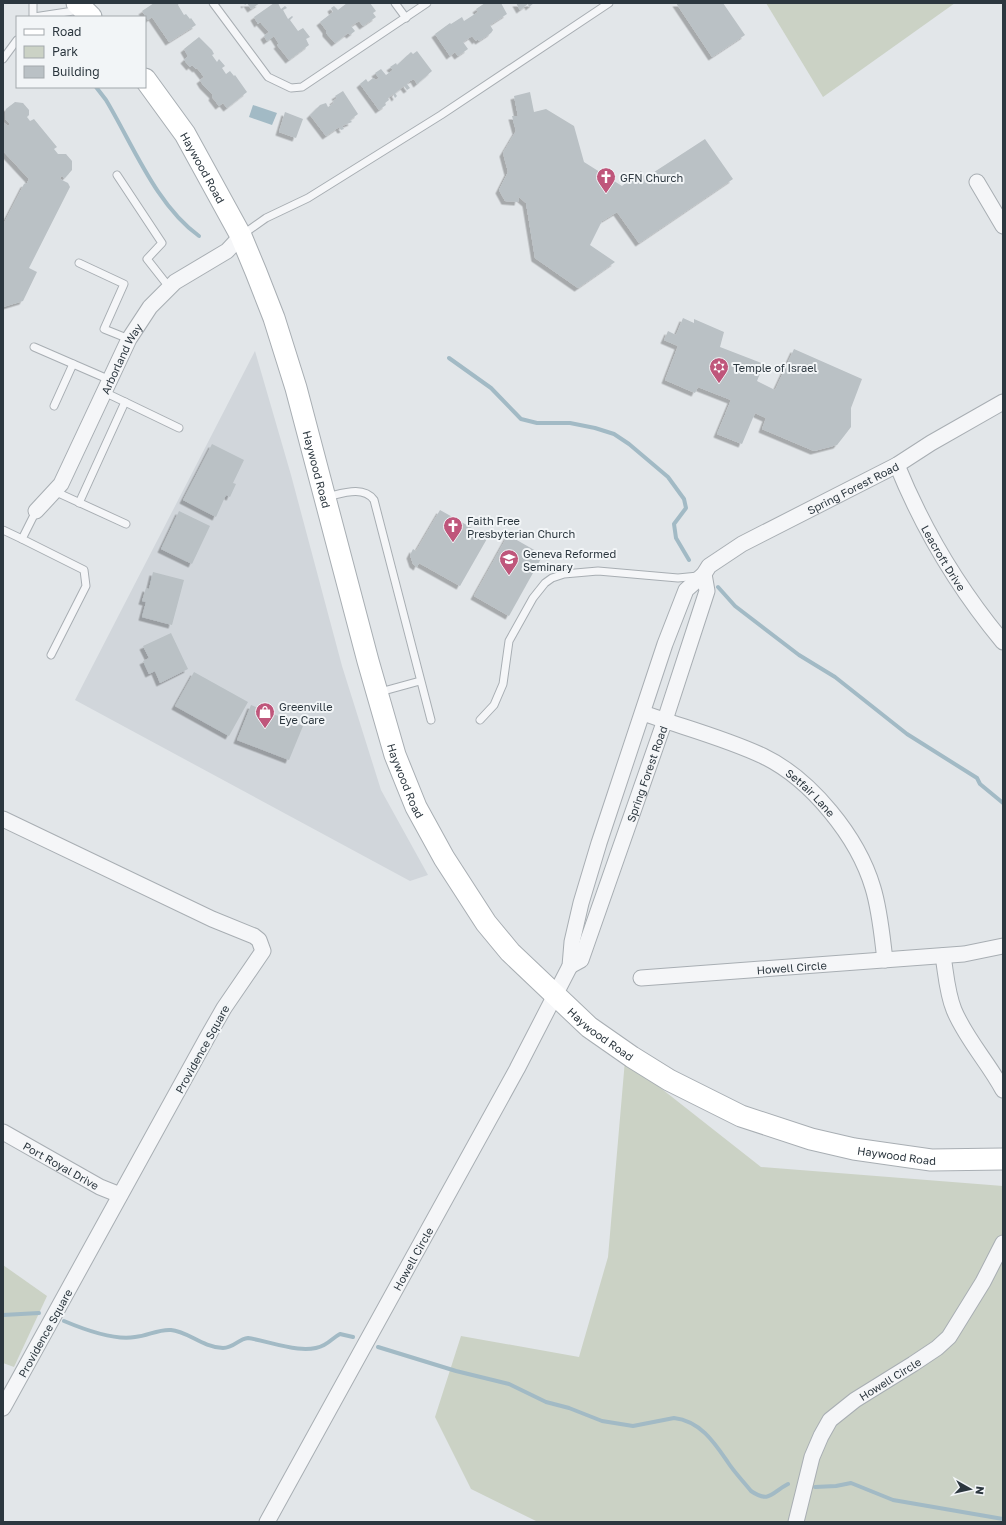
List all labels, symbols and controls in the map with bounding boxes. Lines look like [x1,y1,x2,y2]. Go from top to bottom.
legend [16,16,146,88]
text: Road [52,24,81,39]
text: Park [52,44,78,59]
text: Building [52,64,100,79]
street label: Haywood Road [179,129,228,205]
church icon: GFN Church [595,166,617,194]
place label: GFN Church [620,171,683,184]
street label: Arborland Way [98,320,144,396]
synagogue icon: Temple of Israel [708,356,730,384]
place label: Temple of Israel [733,361,818,374]
street label: Haywood Road [301,429,334,509]
street label: Spring Forest Road [805,459,901,516]
place label: Faith Free Presbyterian Church [467,514,575,540]
church icon: Faith Free Presbyterian Church [442,515,464,543]
street label: Leacroft Drive [920,523,969,593]
place label: Geneva Reformed Seminary [523,547,616,573]
school or university icon: Geneva Reformed Seminary [498,548,520,576]
place label: Greenville Eye Care [279,700,333,726]
shop icon: Greenville Eye Care [254,701,276,729]
street label: Spring Forest Road [623,724,669,823]
street label: Haywood Road [385,742,427,820]
street label: Setfair Lane [784,765,838,819]
street label: Howell Circle [756,958,827,976]
street label: Providence Square [172,1002,232,1096]
street label: Haywood Road [566,1004,636,1063]
street label: Port Royal Drive [21,1138,101,1192]
street label: Haywood Road [857,1143,936,1167]
street label: Howell Circle [390,1225,435,1292]
street label: Providence Square [15,1286,75,1380]
street label: Howell Circle [856,1354,923,1403]
north arrow [950,1469,990,1509]
text: N [973,1485,987,1496]

